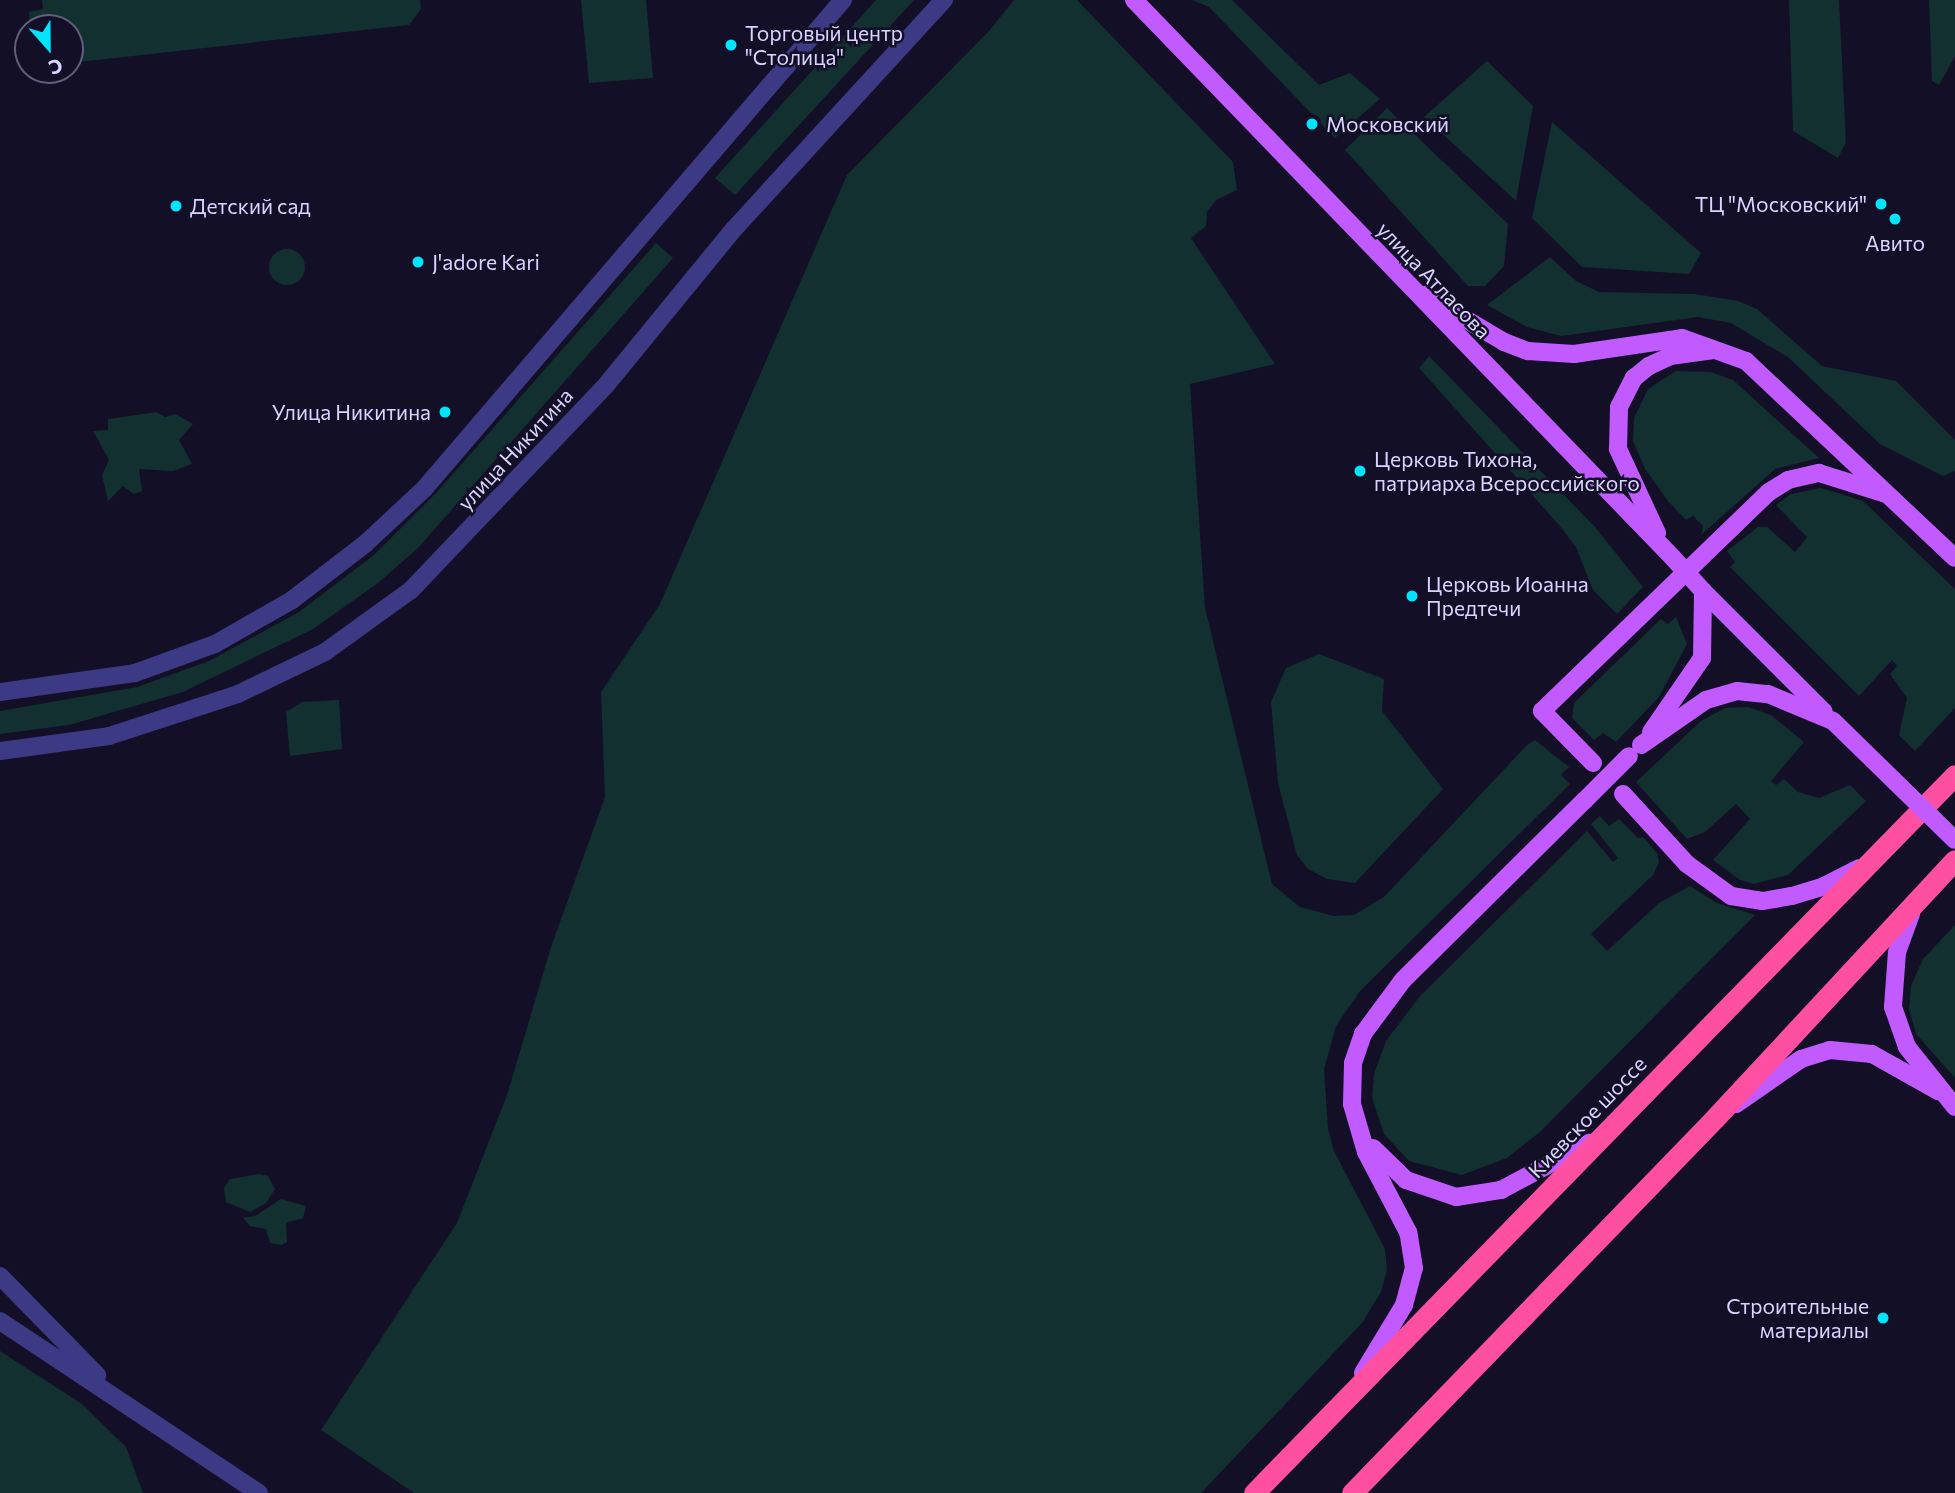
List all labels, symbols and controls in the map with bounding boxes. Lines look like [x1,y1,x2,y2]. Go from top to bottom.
north arrow [14,14,84,84]
place label: Торговый центр "Столица" [745,20,903,70]
marker: Торговый центр "Столица" [723,37,739,53]
text: С [46,54,66,80]
place label: Московский [1326,111,1449,137]
marker: Московский [1304,116,1320,132]
place label: ТЦ "Московский" [1695,191,1867,217]
place label: Детский сад [190,193,311,219]
marker: ТЦ "Московский" [1873,196,1889,212]
marker: Детский сад [168,198,184,214]
marker: Авито [1887,211,1903,227]
street label: улица Атласова [1372,216,1496,344]
place label: Авито [1865,230,1925,256]
place label: J'adore Kari [432,249,540,275]
marker: J'adore Kari [410,254,426,270]
street label: улица Никитина [452,383,578,515]
place label: Улица Никитина [272,399,431,425]
marker: Улица Никитина [437,404,453,420]
place label: Церковь Тихона, патриарха Всероссийского [1374,446,1640,496]
marker: Церковь Тихона, патриарха Всероссийского [1352,463,1368,479]
place label: Церковь Иоанна Предтечи [1426,571,1589,621]
marker: Церковь Иоанна Предтечи [1404,588,1420,604]
street label: Киевское шоссе [1523,1051,1651,1183]
place label: Строительные материалы [1726,1293,1869,1343]
marker: Строительные материалы [1875,1310,1891,1326]

